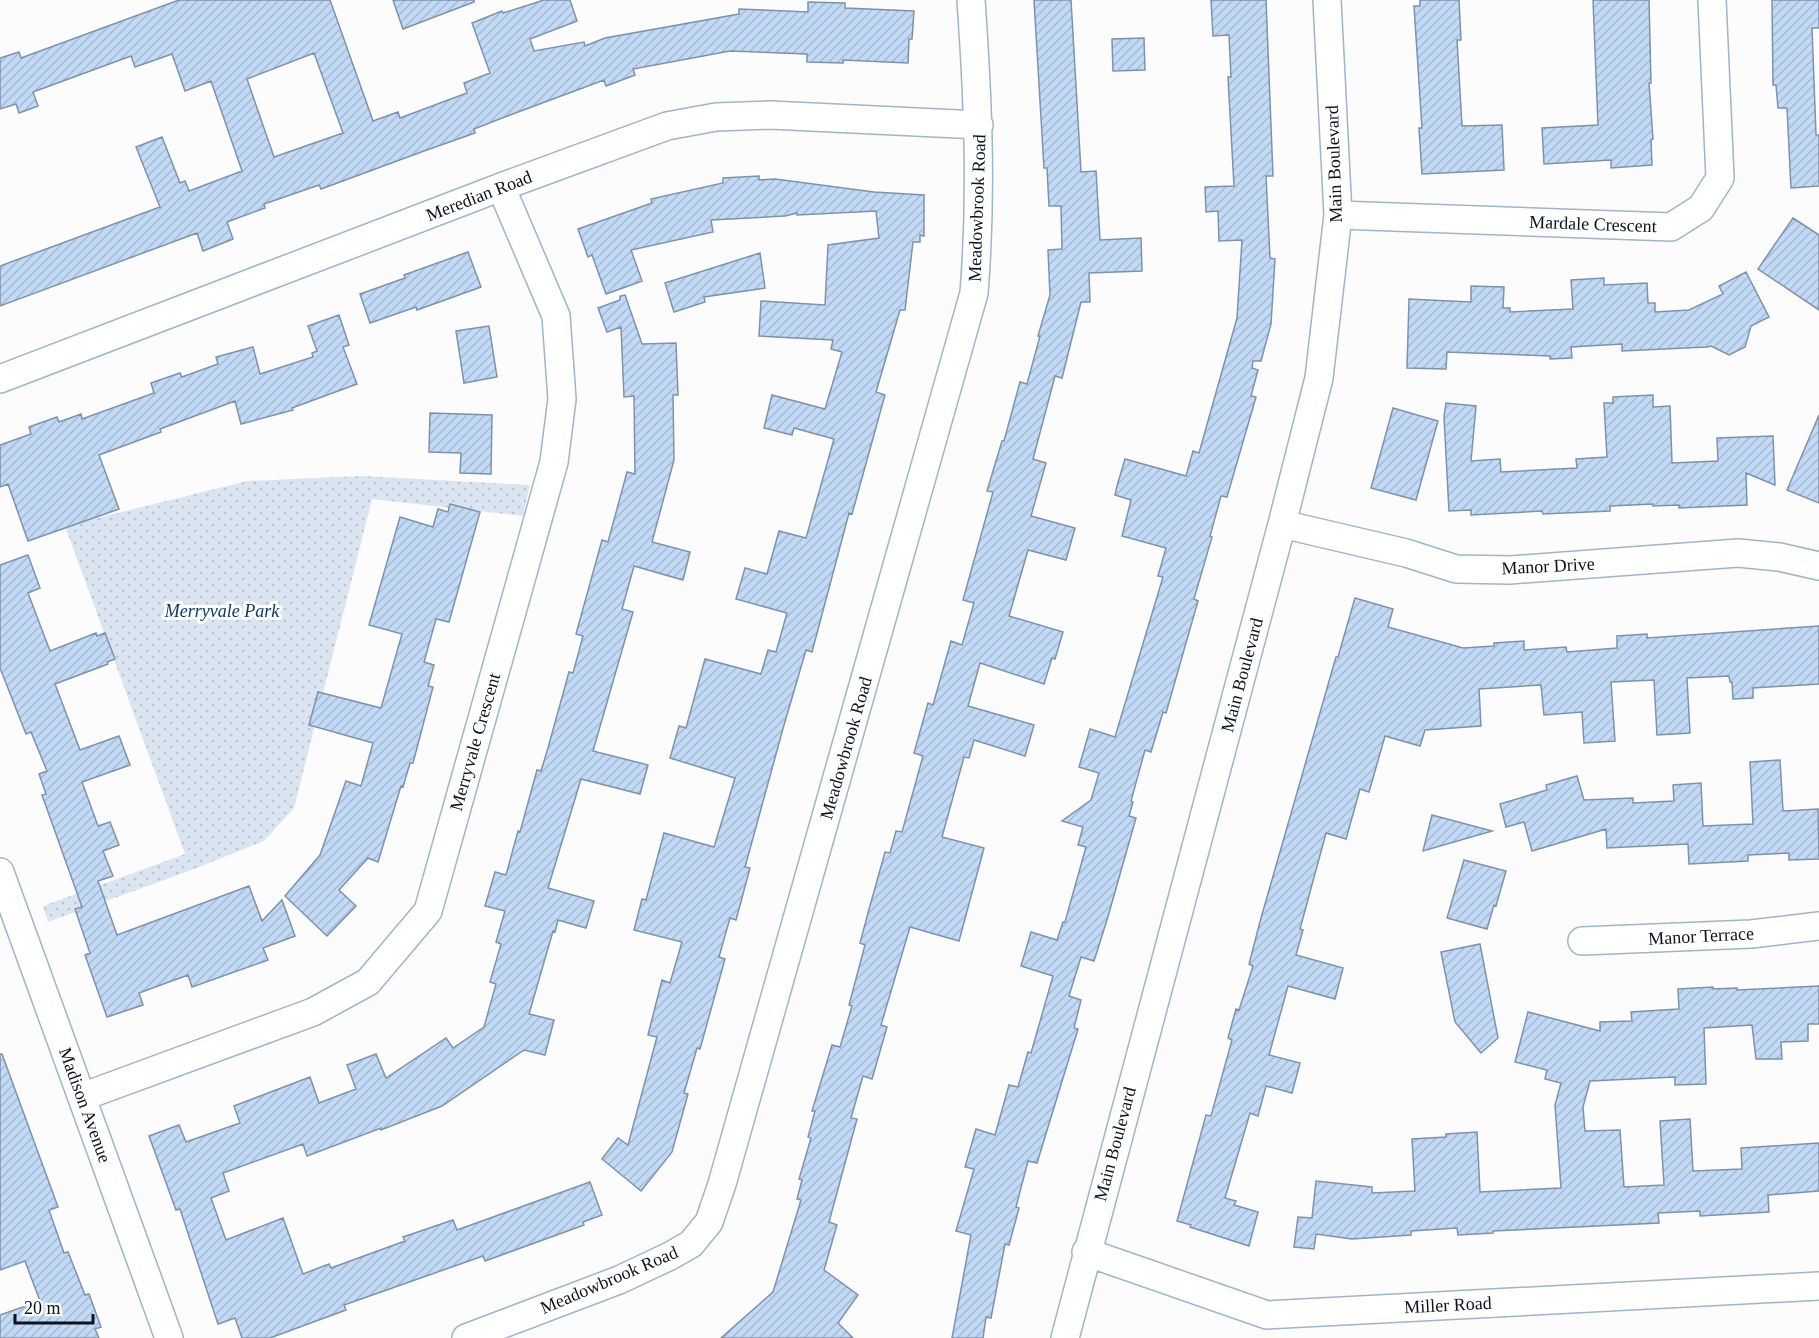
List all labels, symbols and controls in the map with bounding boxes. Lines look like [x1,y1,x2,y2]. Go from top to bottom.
street label: Main Boulevard [1322,105,1346,223]
street label: Meadowbrook Road [964,134,990,282]
street label: Meredian Road [423,167,535,225]
street label: Mardale Crescent [1529,212,1657,236]
street label: Manor Drive [1501,554,1595,578]
park label: Merryvale Park [164,601,280,621]
street label: Main Boulevard [1217,616,1267,734]
street label: Merryvale Crescent [446,671,504,813]
street label: Meadowbrook Road [816,674,876,822]
street label: Manor Terrace [1648,923,1754,949]
street label: Madison Avenue [55,1045,115,1165]
street label: Main Boulevard [1090,1085,1140,1203]
street label: Meadowbrook Road [537,1242,681,1318]
scale bar [15,1287,93,1325]
street label: Miller Road [1404,1293,1492,1317]
text: 20 m [24,1298,61,1318]

